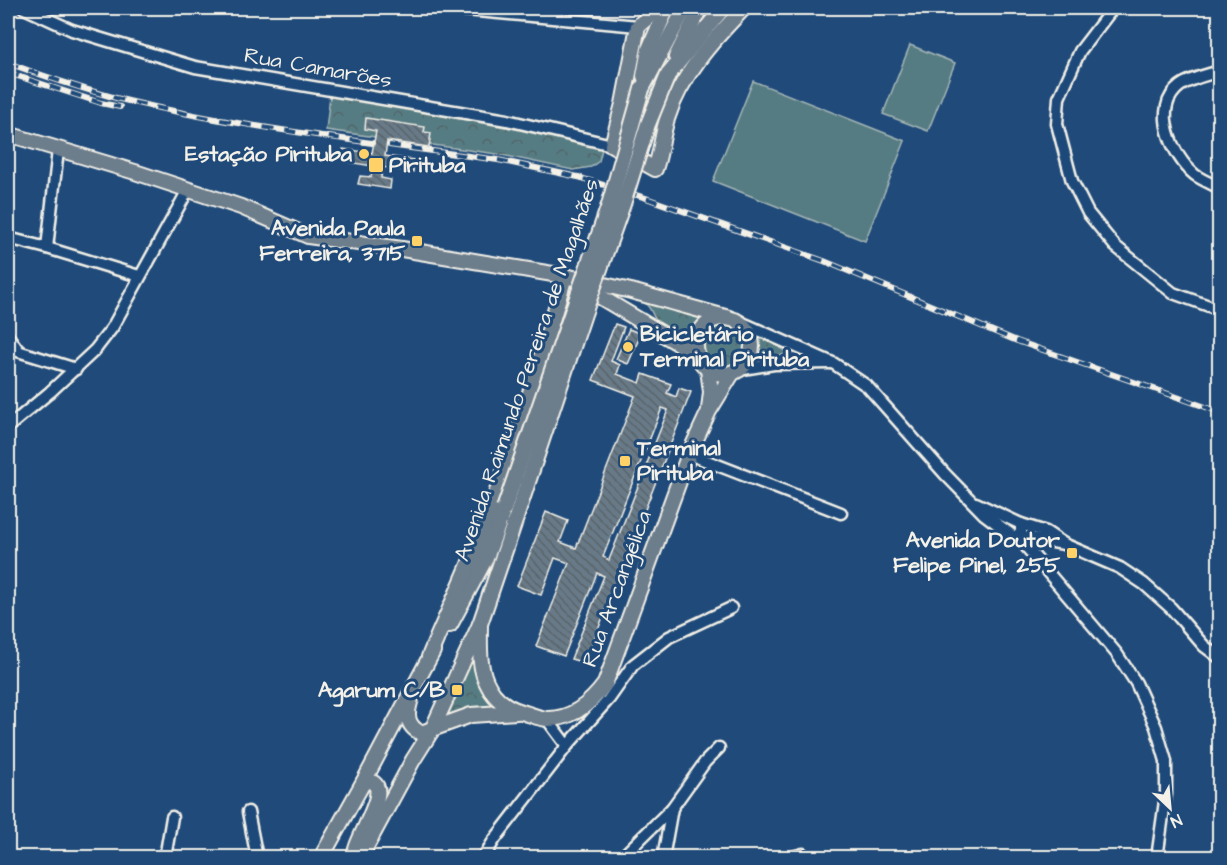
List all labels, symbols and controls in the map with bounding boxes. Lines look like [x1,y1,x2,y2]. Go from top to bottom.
street label: Rua Camarões [242,40,394,96]
place label: Estação Pirituba [185,139,353,170]
marker: Estação Pirituba [357,147,371,161]
place label: Pirituba [389,150,466,181]
marker: Pirituba [367,156,385,174]
street label: Avenida Raimundo Pereira de Magalhães [447,175,608,566]
place label: Avenida Paula Ferreira, 3715 [259,213,406,269]
marker: Avenida Paula Ferreira, 3715 [410,234,424,248]
place label: Bicicletário Terminal Pirituba [639,319,810,375]
marker: Bicicletário Terminal Pirituba [621,340,635,354]
place label: Terminal Pirituba [636,433,721,489]
marker: Terminal Pirituba [618,454,632,468]
street label: Rua Arcangélica [574,506,661,672]
place label: Avenida Doutor Felipe Pinel, 255 [893,525,1061,581]
marker: Avenida Doutor Felipe Pinel, 255 [1065,546,1079,560]
place label: Agarum C/B [318,675,445,707]
marker: Agarum C/B [450,683,464,697]
north arrow [1140,778,1200,838]
text: N [1167,808,1185,833]

